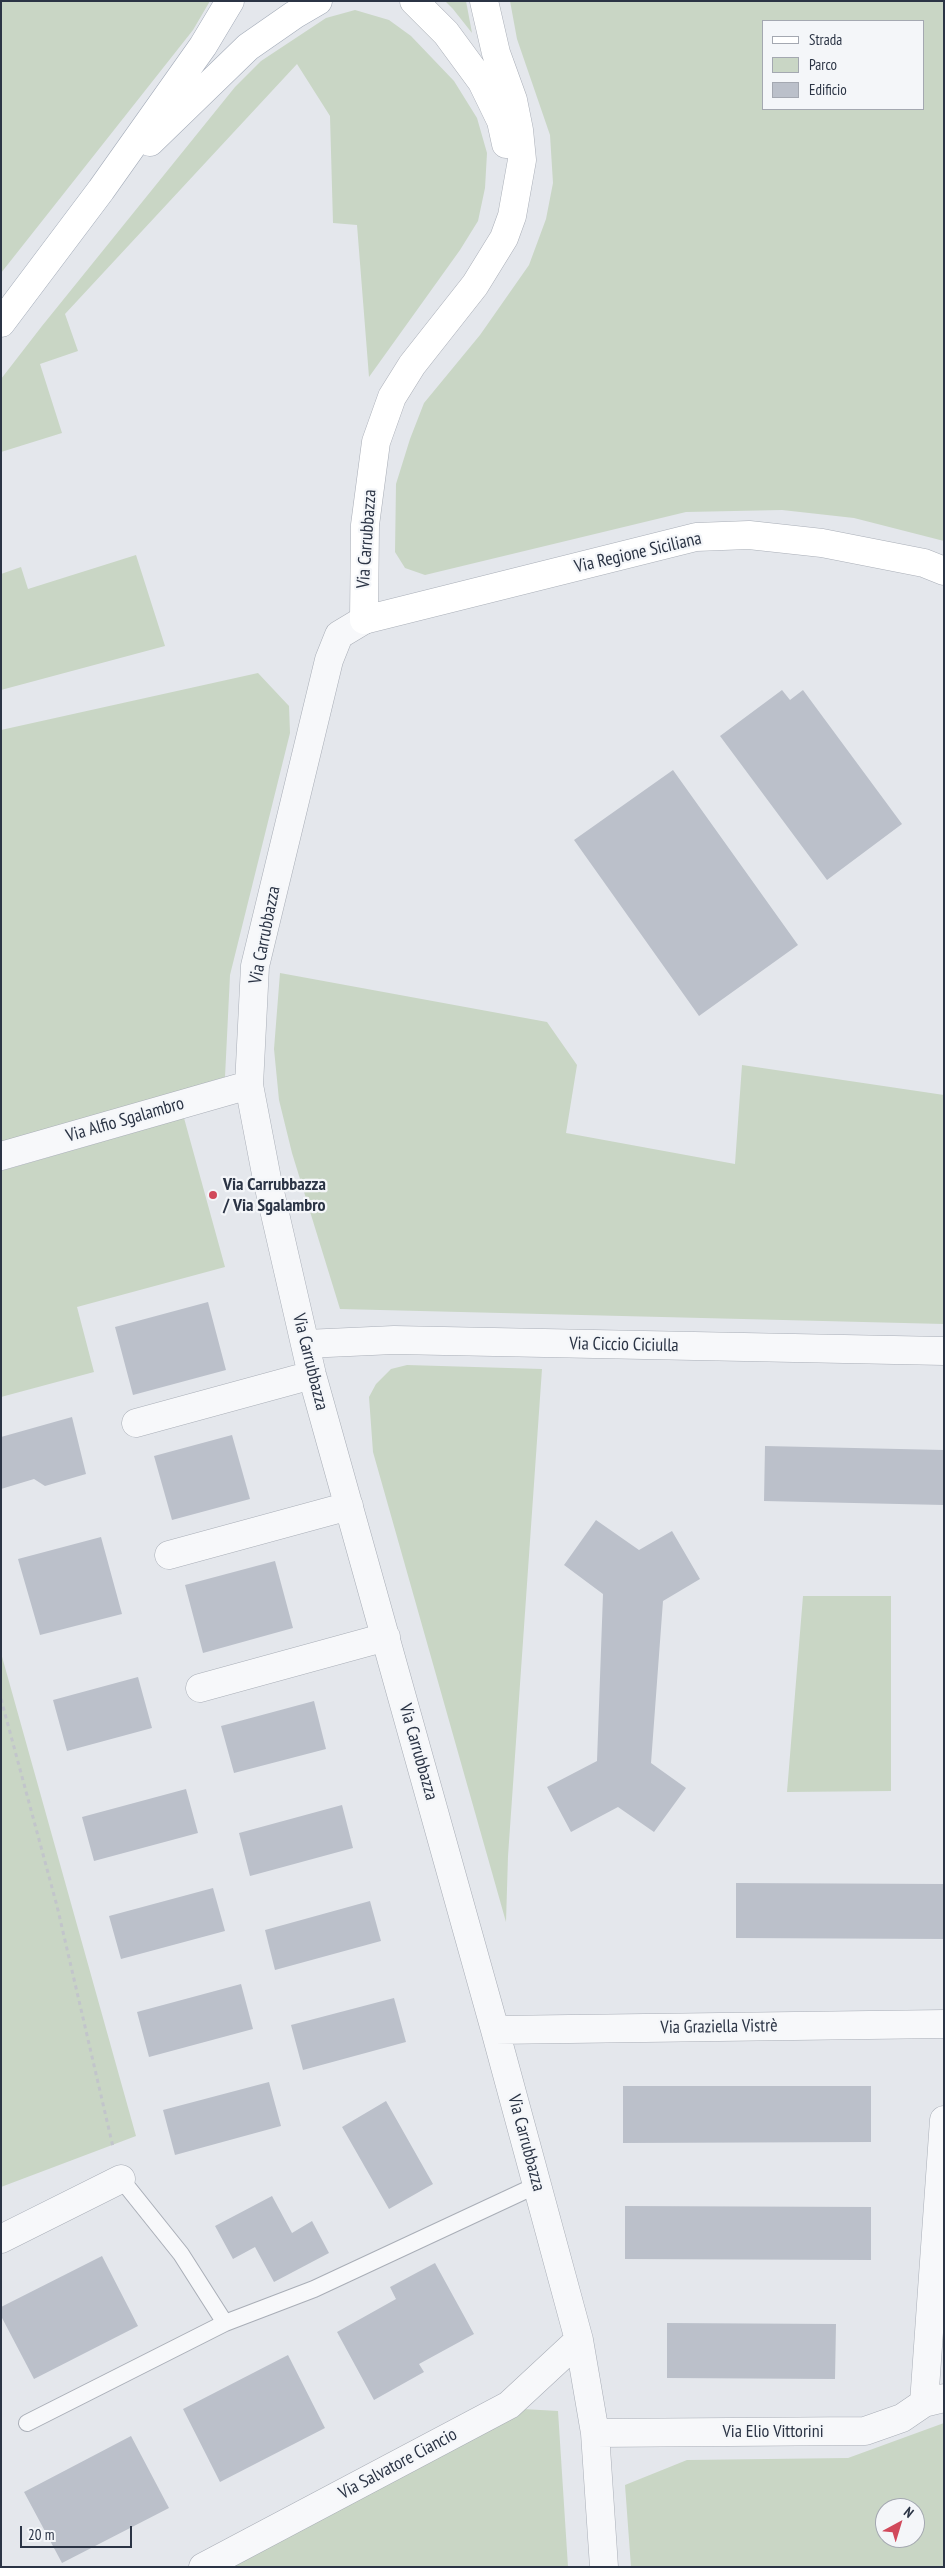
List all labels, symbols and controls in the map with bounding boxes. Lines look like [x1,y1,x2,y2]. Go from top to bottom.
legend [762,20,925,110]
text: Strada [809,30,842,49]
text: Parco [809,55,837,74]
text: Edificio [809,80,847,99]
street label: Via Carrubbazza [353,489,381,589]
street label: Via Regione Siciliana [573,528,703,578]
street label: Via Carrubbazza [245,884,285,986]
street label: Via Alfio Sgalambro [64,1093,186,1147]
place label: Via Carrubbazza / Via Sgalambro [223,1174,326,1216]
marker: Via Carrubbazza / Via Sgalambro [207,1189,219,1201]
street label: Via Carrubbazza [288,1311,332,1413]
street label: Via Ciccio Ciciulla [569,1333,679,1357]
street label: Via Carrubbazza [394,1701,442,1803]
street label: Via Graziella Vistrè [660,2015,778,2039]
street label: Via Carrubbazza [503,2092,549,2194]
street label: Via Elio Vittorini [722,2421,824,2443]
street label: Via Salvatore Ciancio [335,2424,461,2504]
north arrow [875,2498,925,2548]
text: N [900,2503,917,2521]
scale bar [22,2516,135,2548]
text: 20 m [28,2525,54,2544]

